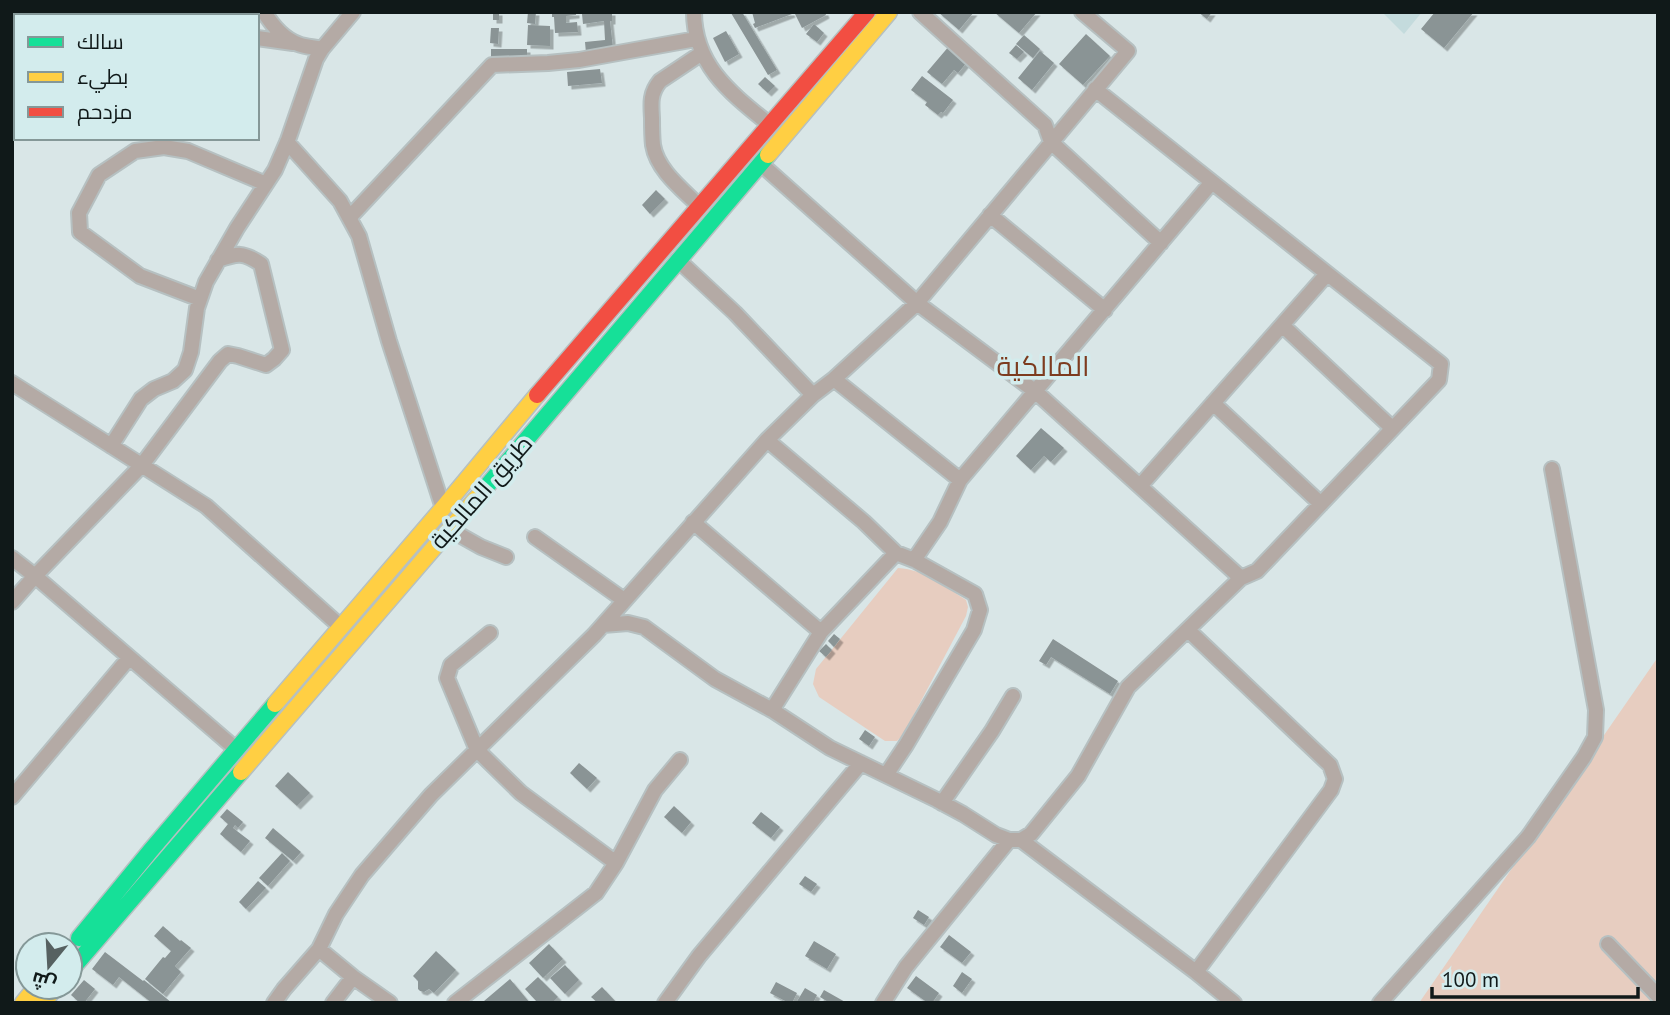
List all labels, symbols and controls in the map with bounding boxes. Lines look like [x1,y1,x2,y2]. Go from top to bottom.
legend [14,14,259,140]
text: سالك [77,28,124,55]
text: بطيء [77,63,128,93]
text: مزدحم [77,98,132,126]
district label: المالكية [997,347,1089,384]
street label: طريق المالكية [423,429,539,555]
north arrow [14,931,84,1001]
scale bar [1432,956,1638,1000]
text: 100 m [1442,966,1499,993]
text: ش [28,967,59,997]

